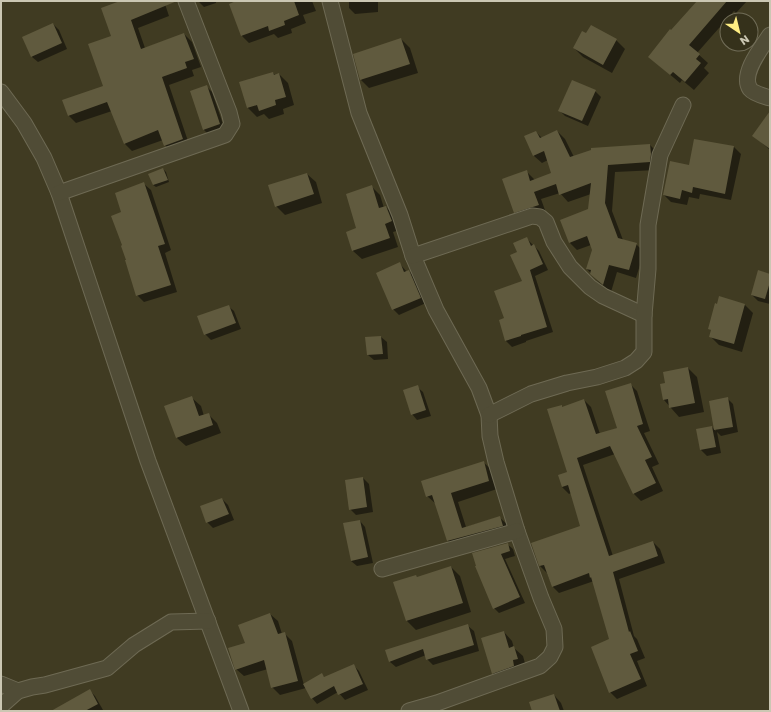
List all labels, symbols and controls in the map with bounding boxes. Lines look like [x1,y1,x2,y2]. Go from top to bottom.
north arrow [719,12,759,52]
text: N [737,31,753,49]

